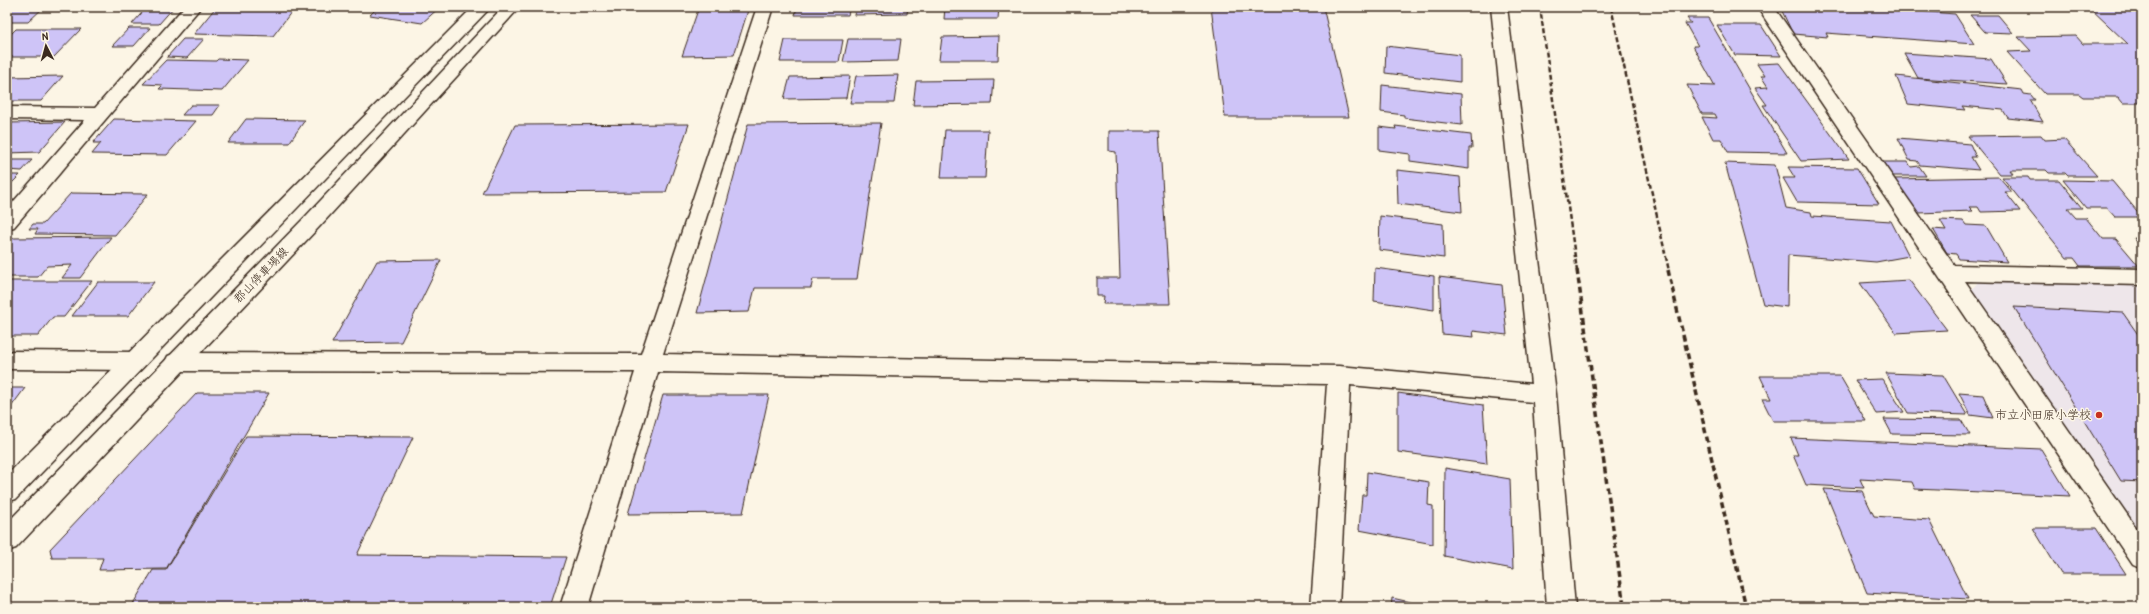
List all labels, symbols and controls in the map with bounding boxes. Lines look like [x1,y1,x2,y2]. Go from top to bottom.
north arrow [26,26,66,66]
text: N [41,29,49,43]
street label: 郡山停車場線 [230,243,292,306]
place label: 市立小田原小学校 [1995,406,2091,423]
marker: 市立小田原小学校 [2094,410,2104,420]

